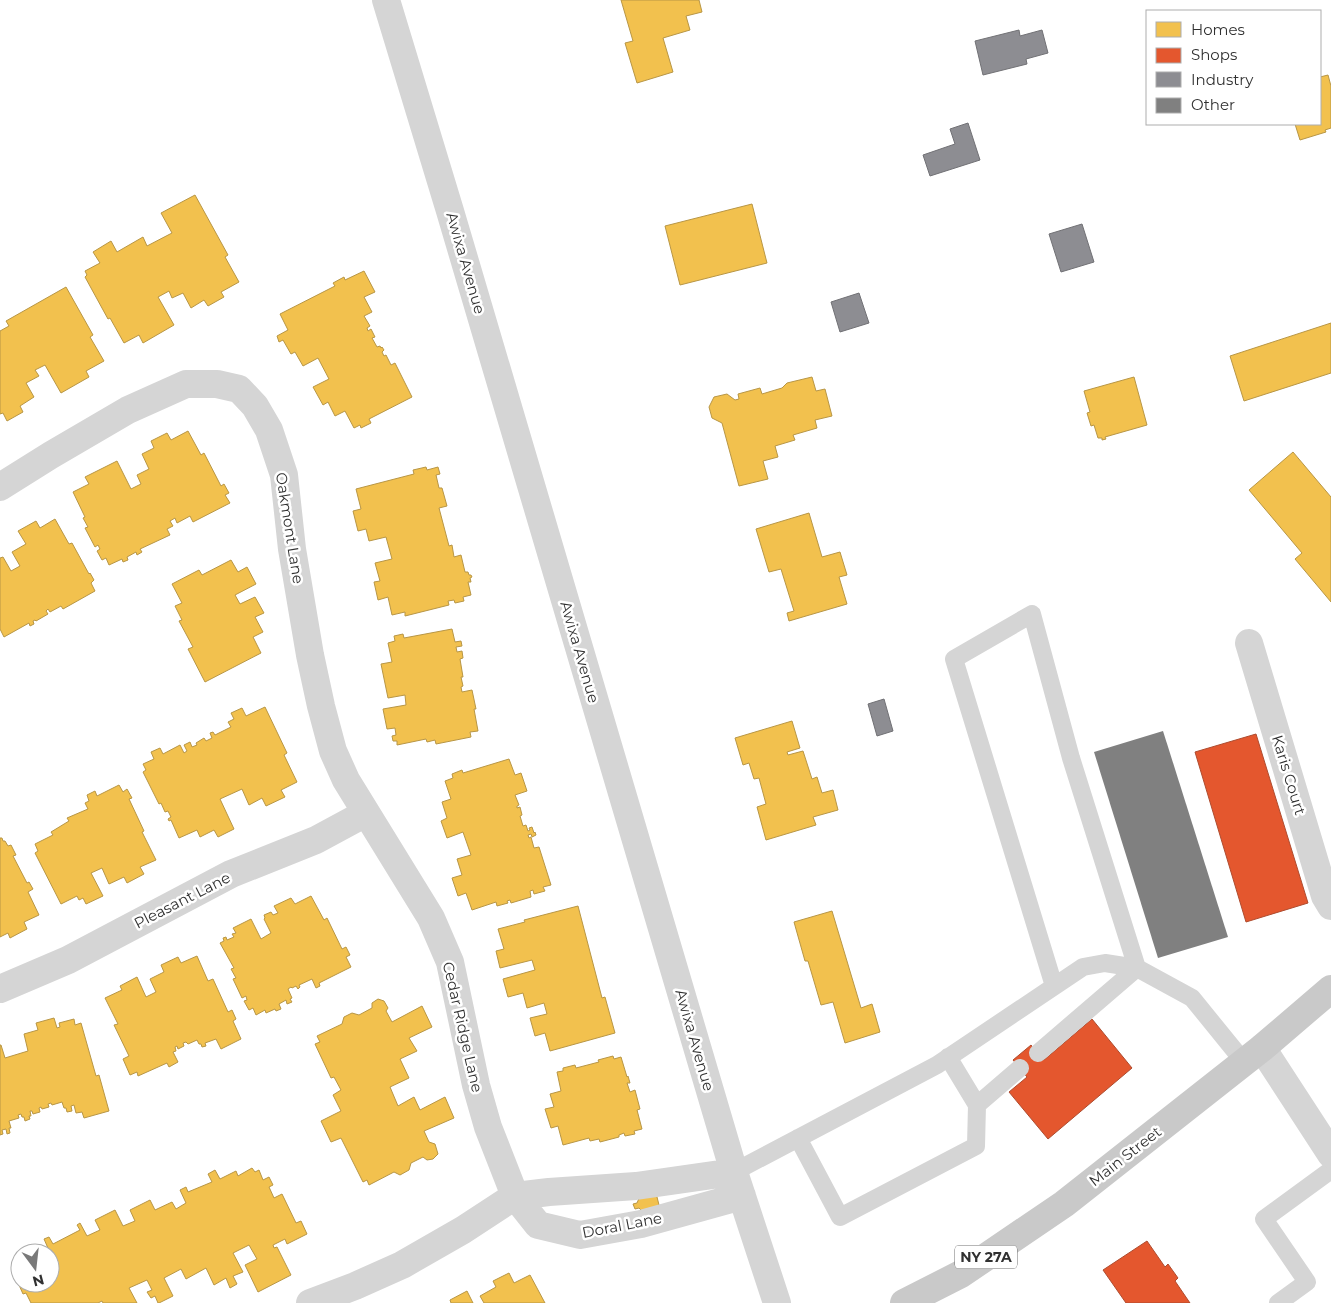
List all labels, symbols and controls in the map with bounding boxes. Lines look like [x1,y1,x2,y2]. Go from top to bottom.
legend [1146,10,1321,125]
text: Homes [1191,20,1245,39]
text: Shops [1191,45,1237,64]
text: Industry [1191,70,1254,89]
text: Other [1191,95,1235,114]
street label: Awixa Avenue [442,210,490,316]
street label: Oakmont Lane [272,471,308,585]
street label: Awixa Avenue [556,599,604,705]
street label: Karis Court [1268,733,1310,817]
street label: Pleasant Lane [131,868,233,932]
street label: Cedar Ridge Lane [439,960,487,1094]
street label: Awixa Avenue [671,987,719,1093]
street label: Main Street [1085,1122,1165,1190]
street label: Doral Lane [580,1208,664,1242]
north arrow [10,1243,60,1293]
road number: NY 27A [955,1246,1017,1268]
text: N [31,1270,46,1291]

